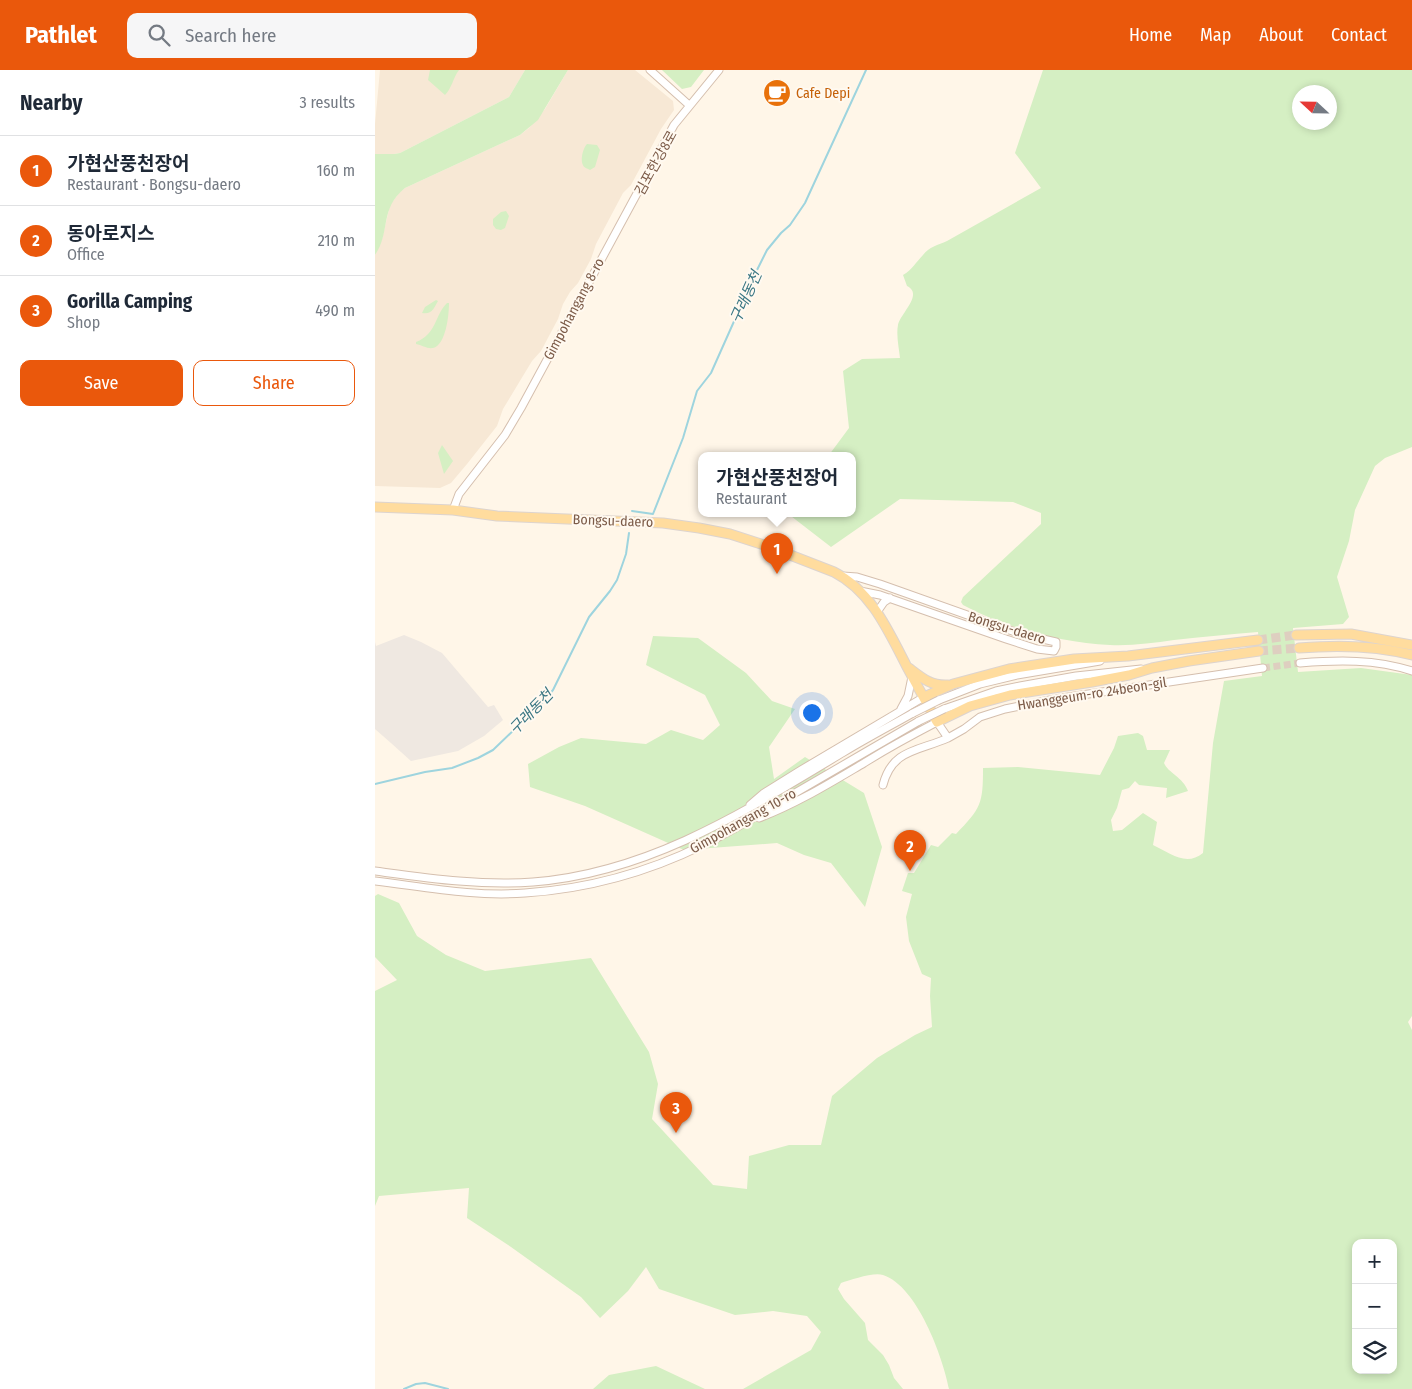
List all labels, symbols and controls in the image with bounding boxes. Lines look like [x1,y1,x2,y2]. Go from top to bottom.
search box [127,13,477,58]
text: Pathlet [25,21,97,49]
icon: search [145,21,173,49]
text: Search here [185,24,276,47]
text: Home [1129,24,1172,46]
text: Map [1200,24,1231,46]
text: About [1259,24,1303,46]
text: Contact [1331,24,1387,46]
cafe icon: Cafe Depi [762,78,792,108]
place label: Cafe Depi [796,85,850,102]
north arrow [1292,85,1337,130]
text: Nearby [20,90,82,116]
text: 3 results [299,93,355,112]
street label: 김포한강8로 [631,128,681,198]
text: 가현산풍천장어 [67,152,189,175]
text: 1 [33,161,39,180]
text: 160 m [316,161,355,180]
text: Restaurant · Bongsu-daero [67,175,241,194]
text: 동아로지스 [67,222,154,245]
text: 2 [32,231,40,250]
text: 210 m [318,231,355,250]
text: Office [67,245,105,264]
street label: Gimpohangang 8-ro [540,255,608,363]
water label: 구래동천 [727,266,766,326]
text: Gorilla Camping [67,290,192,313]
text: 3 [32,301,40,320]
text: 490 m [315,301,355,320]
text: Shop [67,313,100,332]
button: Save [20,360,183,406]
button: Share [193,360,355,406]
popup [698,452,856,517]
text: 가현산풍천장어 [716,466,838,489]
text: Restaurant [716,489,787,508]
street label: Bongsu-daero [572,511,654,531]
pin: 1 [761,533,793,574]
street label: Bongsu-daero [966,608,1048,648]
street label: Hwanggeum-ro 24beon-gil [1016,674,1168,714]
water label: 구래동천 [505,684,558,738]
your location [799,700,825,726]
street label: Gimpohangang 10-ro [687,785,799,857]
pin: 2 [894,830,926,871]
pin: 3 [660,1092,692,1133]
map controls [1352,1239,1397,1374]
button: + [1352,1239,1397,1284]
button: − [1352,1284,1397,1329]
button: layers [1352,1329,1397,1374]

